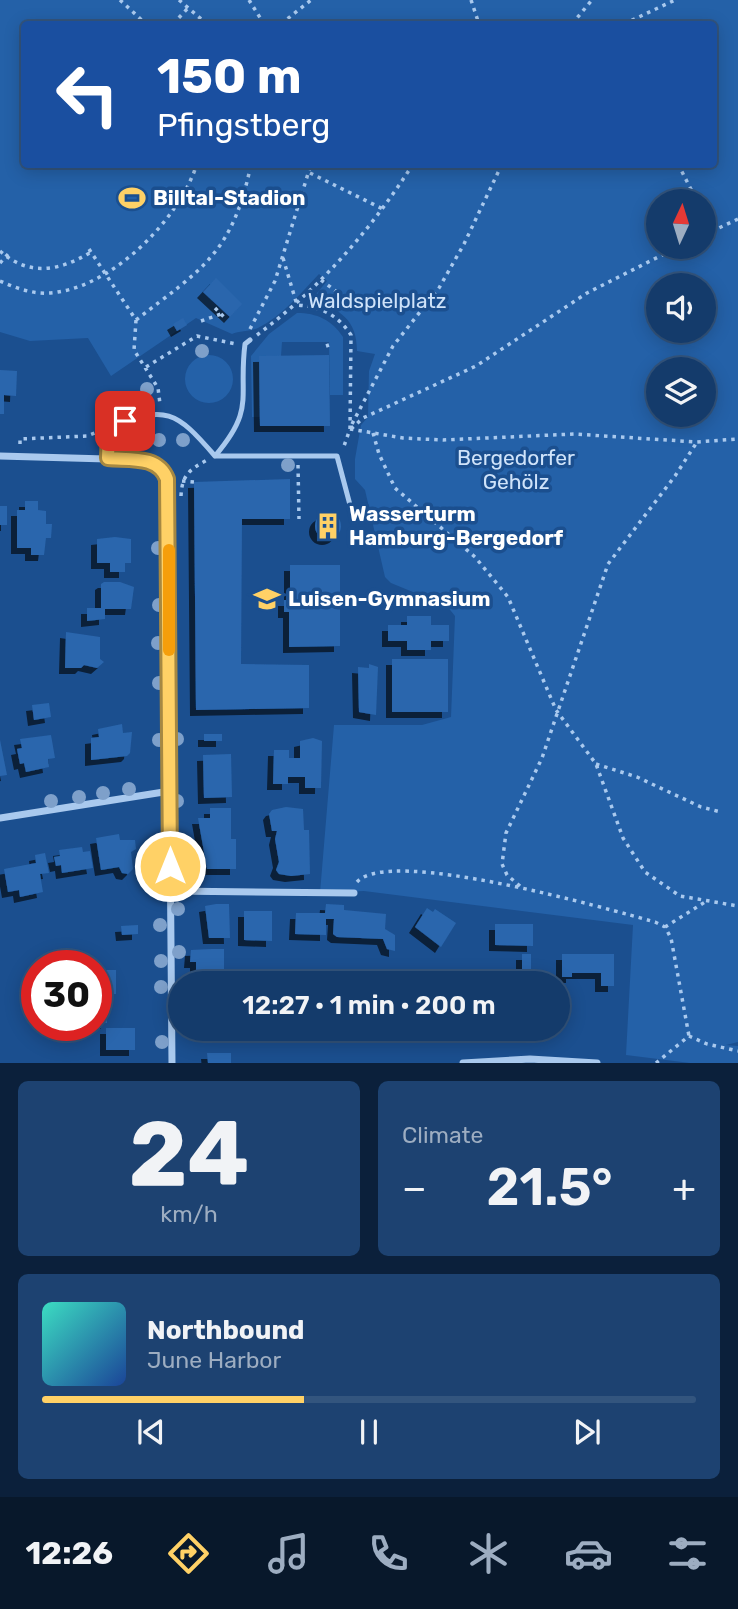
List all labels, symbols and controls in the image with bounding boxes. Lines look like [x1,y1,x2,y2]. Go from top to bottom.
text: 150 m [157,47,302,105]
icon: left [42,49,133,140]
text: Pfingstberg [157,106,330,144]
sports icon: Billtal-Stadion [117,183,147,213]
place label: Billtal-Stadion [153,185,306,210]
north arrow [646,189,716,259]
map controls [646,189,716,427]
button: sound [646,273,716,343]
park label: Waldspielplatz [308,288,446,313]
button: layers [646,357,716,427]
pin [95,391,155,451]
icon: arrive [106,402,144,440]
park label: Bergedorfer Gehölz [457,445,575,494]
place label: Wasserturm Hamburg-Bergedorf [349,501,564,550]
building icon: Wasserturm Hamburg-Bergedorf [313,511,343,541]
school or university icon: Luisen-Gymnasium [252,584,282,614]
place label: Luisen-Gymnasium [288,586,491,611]
position arrow [133,829,207,903]
speed limit sign: 30 [21,950,112,1041]
text: 12:27 · 1 min · 200 m [242,990,496,1021]
text: 24 [129,1100,249,1208]
text: Climate [402,1121,483,1149]
text: 21.5° [486,1156,613,1218]
text: − [402,1165,427,1211]
text: + [672,1165,696,1211]
text: km/h [160,1200,218,1228]
text: Northbound [147,1315,305,1346]
text: June Harbor [147,1346,281,1374]
icon: previous [132,1413,170,1451]
icon: pause [350,1413,388,1451]
icon: next [568,1413,606,1451]
icon: directions [164,1529,213,1578]
icon: music [264,1529,313,1578]
icon: phone [364,1529,413,1578]
icon: climate [464,1529,513,1578]
icon: car [564,1529,613,1578]
icon: filters [663,1529,712,1578]
text: 12:26 [25,1534,113,1572]

